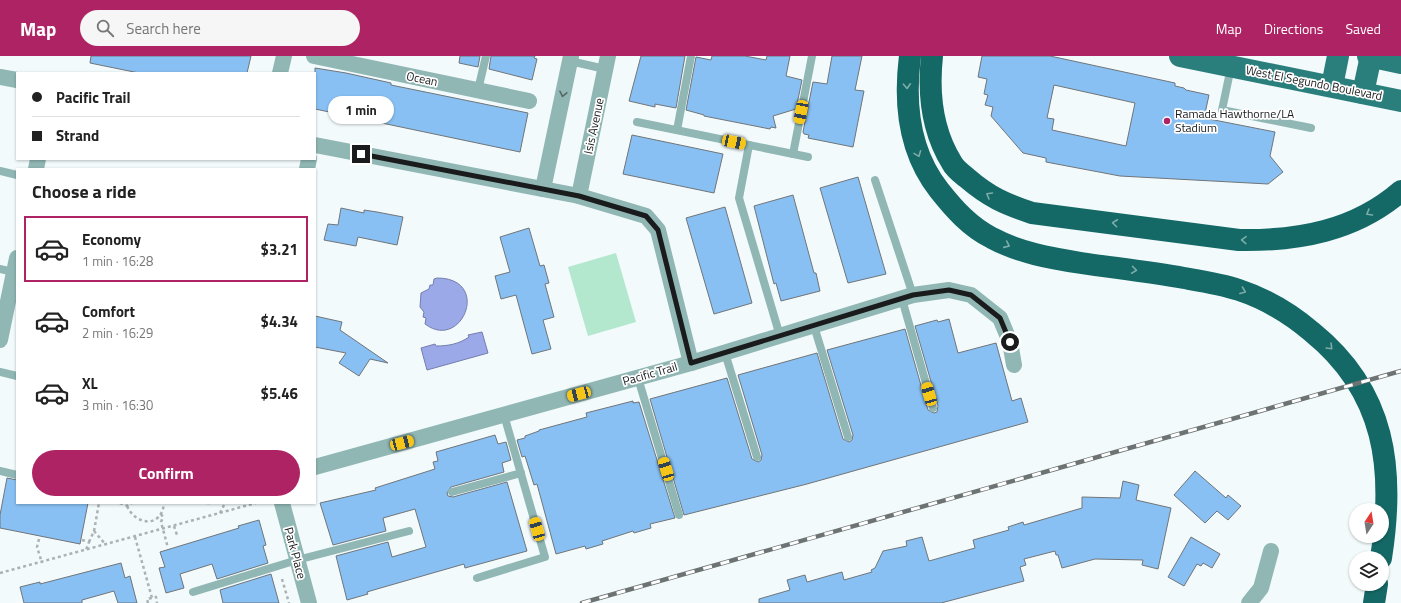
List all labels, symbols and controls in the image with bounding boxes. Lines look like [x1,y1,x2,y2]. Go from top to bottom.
search box [80,10,360,46]
text: Map [20,14,56,43]
icon: search [94,17,116,39]
text: Search here [126,17,201,40]
text: Map [1216,18,1242,39]
text: Directions [1264,18,1323,39]
text: Saved [1345,18,1381,39]
street label: West El Segundo Boulevard [1244,60,1384,105]
street label: Ocean [405,66,440,91]
one-way arrow [903,83,912,89]
text: Pacific Trail [56,86,130,109]
one-way arrow [559,91,567,97]
callout: 1 min [328,96,394,124]
street label: Isis Avenue [578,96,609,156]
car [793,99,809,125]
text: 1 min [345,100,377,120]
place label: Ramada Hawthorne/LA Stadium [1175,104,1294,137]
marker: Ramada Hawthorne/LA Stadium [1162,116,1172,126]
text: Strand [56,124,99,147]
car [721,134,747,150]
route end [352,145,370,163]
one-way arrow [914,151,922,158]
text: Choose a ride [32,178,136,205]
one-way arrow [986,193,993,200]
one-way arrow [1366,208,1373,215]
one-way arrow [1112,219,1118,228]
text: Economy [82,228,141,251]
icon: car [34,231,70,267]
one-way arrow [1241,236,1247,244]
text: $3.21 [261,238,298,261]
one-way arrow [1002,240,1010,248]
text: 1 min · 16:28 [82,251,153,271]
one-way arrow [1131,265,1137,274]
one-way arrow [1239,287,1246,295]
text: Comfort [82,300,135,323]
icon: car [34,303,70,339]
text: $4.34 [261,310,298,333]
text: 2 min · 16:29 [82,323,153,343]
route start [1001,333,1019,351]
one-way arrow [1325,342,1333,350]
street label: Pacific Trail [620,357,680,390]
text: XL [82,372,98,395]
icon: car [34,375,70,411]
car [920,381,938,407]
text: $5.46 [261,382,298,405]
car [566,385,592,403]
text: 3 min · 16:30 [82,395,153,415]
car [389,434,415,452]
button: Confirm [32,450,300,496]
car [657,456,675,482]
north arrow [1349,503,1389,543]
map controls [1349,503,1389,591]
car [528,516,546,542]
street label: Park Place [279,525,311,581]
button: layers [1349,551,1389,591]

